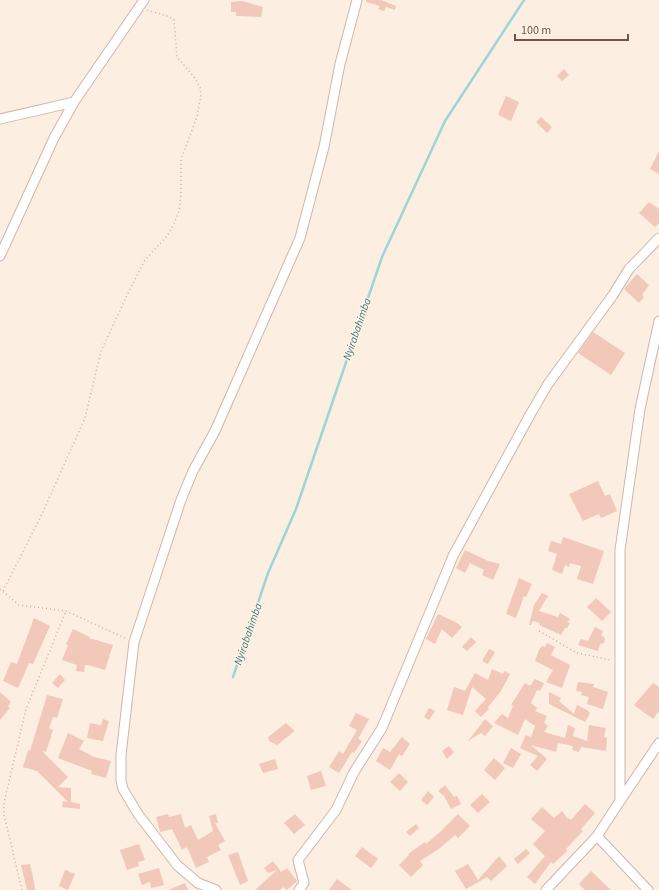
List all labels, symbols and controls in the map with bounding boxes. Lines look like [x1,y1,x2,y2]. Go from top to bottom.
scale bar [515,16,628,42]
text: 100 m [521,22,551,39]
water label: Nyirabahimba [339,296,375,362]
water label: Nyirabahimba [230,601,266,667]

